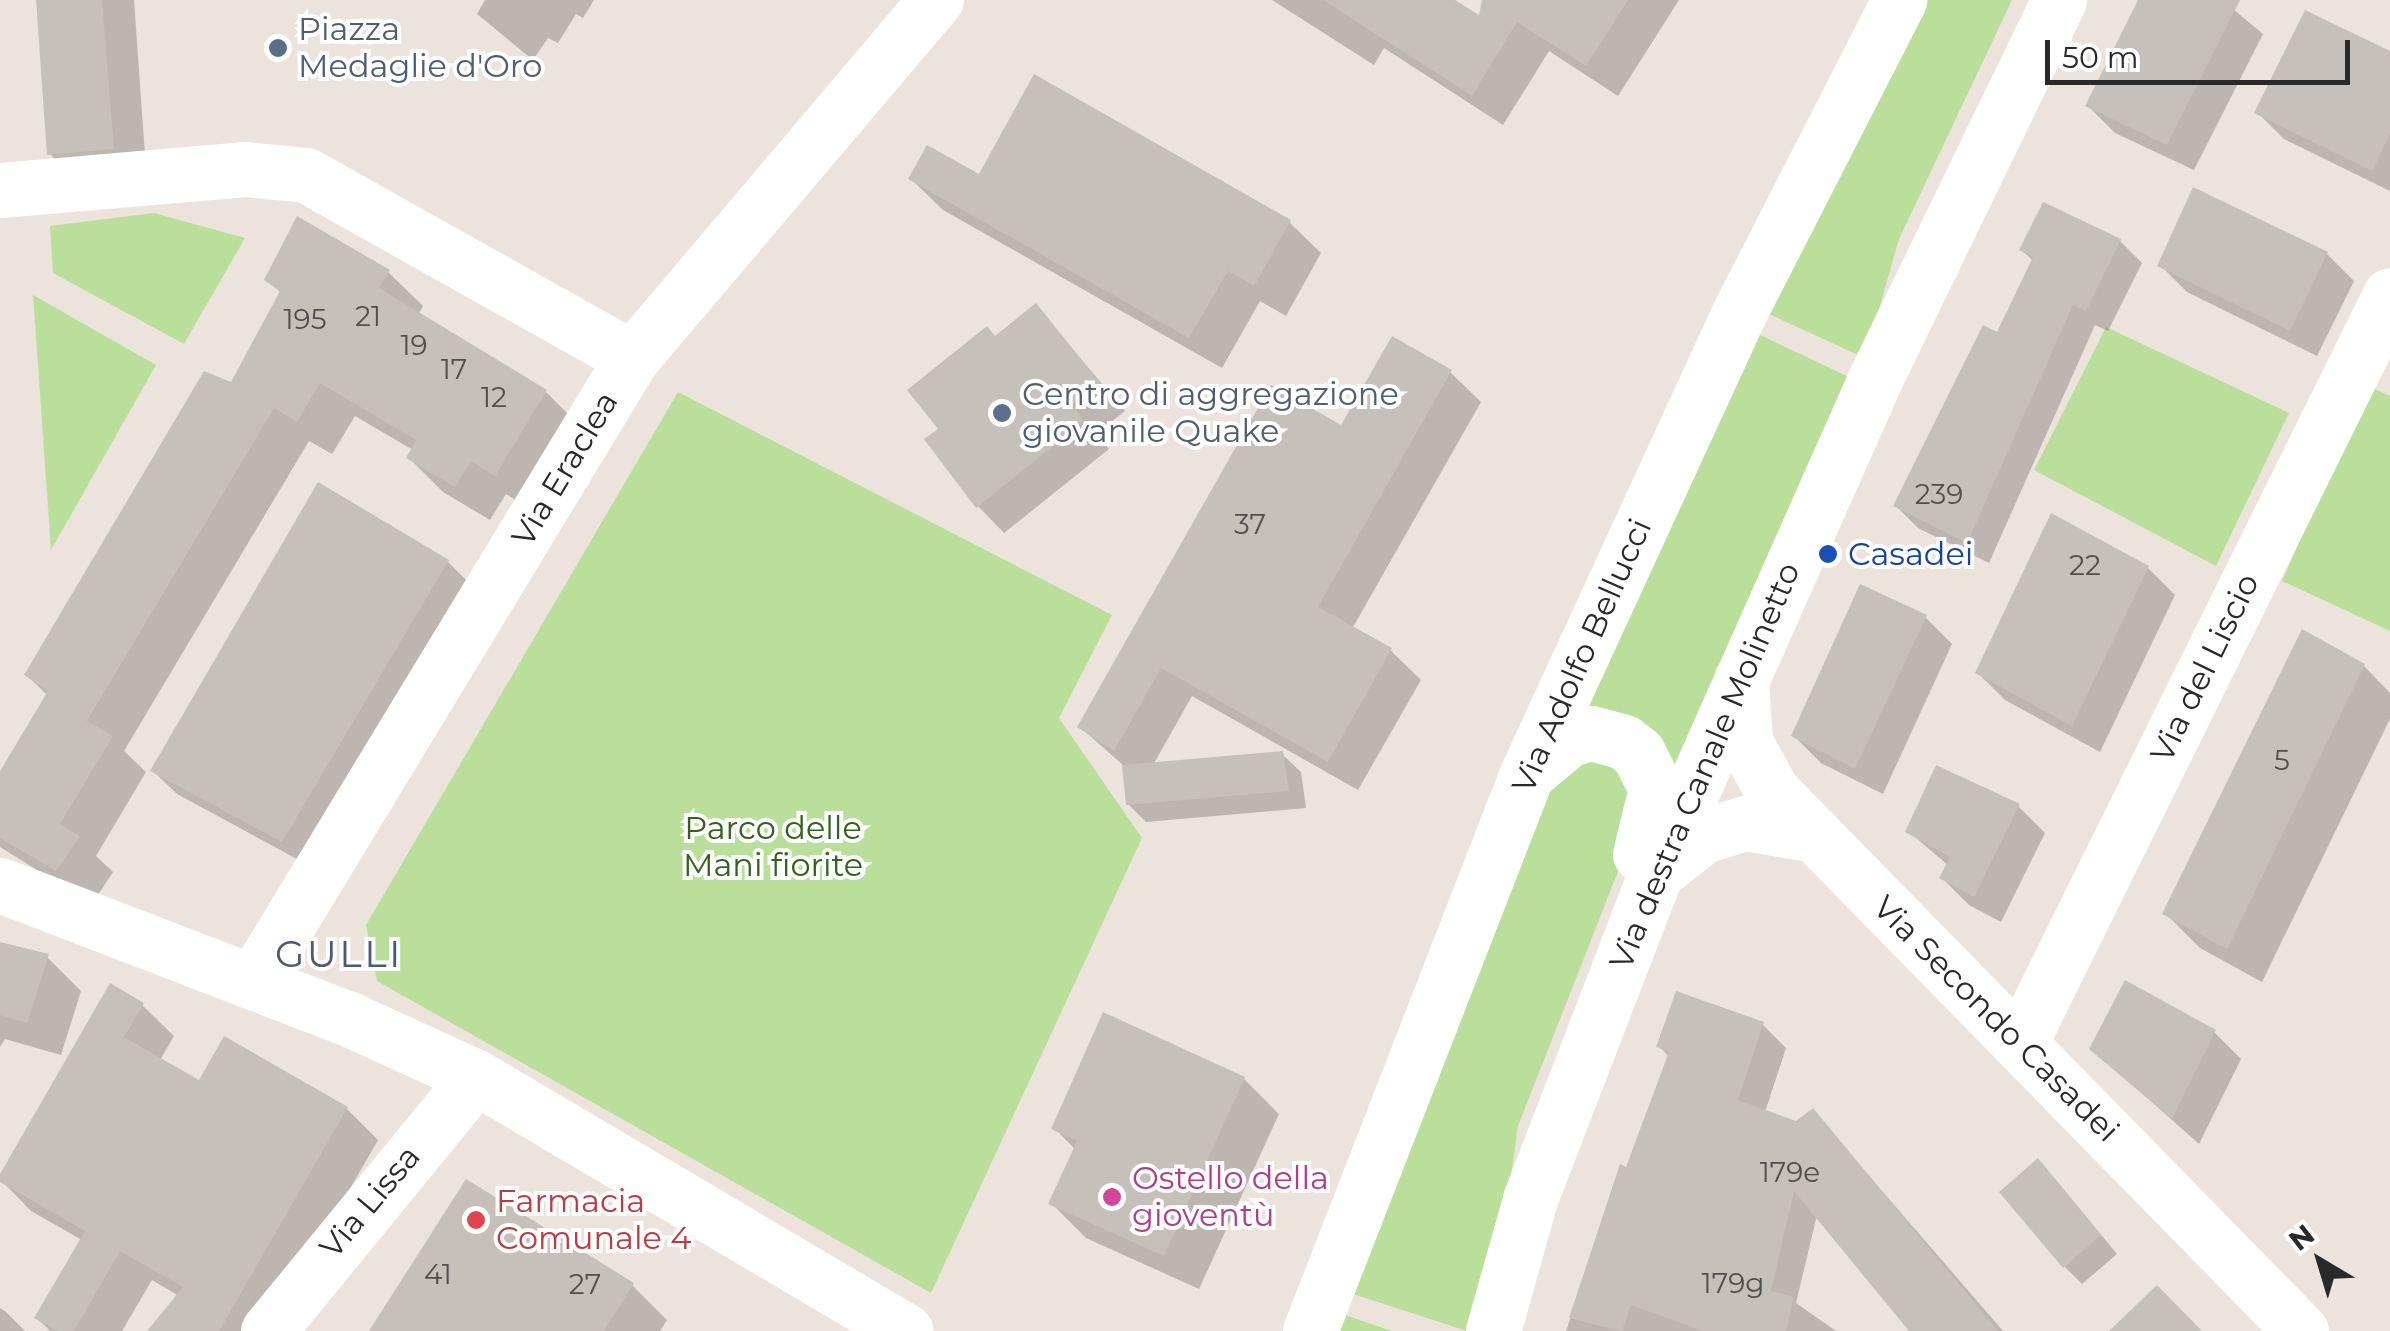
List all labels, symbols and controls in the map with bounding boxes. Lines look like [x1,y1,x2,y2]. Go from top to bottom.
place label: Piazza Medaglie d'Oro [298,11,542,86]
scale bar [2050,20,2355,82]
marker: Piazza Medaglie d'Oro [267,37,289,59]
text: 50 m [2062,39,2139,76]
house number: 21 [355,299,381,333]
house number: 195 [283,302,327,336]
house number: 19 [400,328,428,362]
house number: 17 [441,352,467,386]
place label: Centro di aggregazione giovanile Quake [1022,376,1399,451]
house number: 12 [481,380,507,414]
street label: Via Eraclea [504,385,626,553]
marker: Centro di aggregazione giovanile Quake [991,402,1013,424]
house number: 239 [1915,477,1963,511]
house number: 37 [1234,507,1266,541]
street label: Via Adolfo Bellucci [1504,513,1660,799]
place label: Casadei [1848,535,1973,573]
marker: Casadei [1817,543,1839,565]
house number: 22 [2069,548,2101,582]
street label: Via destra Canale Molinetto [1602,557,1808,975]
street label: Via del Liscio [2143,567,2267,769]
house number: 5 [2274,743,2290,777]
park label: Parco delle Mani fiorite [683,810,863,885]
street label: Via Secondo Casadei [1865,888,2127,1150]
district label: GULLI [275,931,403,977]
street label: Via Lissa [312,1138,428,1266]
house number: 179e [1760,1155,1820,1189]
place label: Ostello della gioventù [1132,1160,1329,1235]
place label: Farmacia Comunale 4 [496,1183,691,1258]
marker: Ostello della gioventù [1101,1186,1123,1208]
marker: Farmacia Comunale 4 [465,1209,487,1231]
north arrow [2270,1211,2370,1311]
text: N [2282,1217,2321,1258]
house number: 41 [424,1257,452,1291]
house number: 179g [1702,1266,1764,1300]
house number: 27 [569,1267,601,1301]

